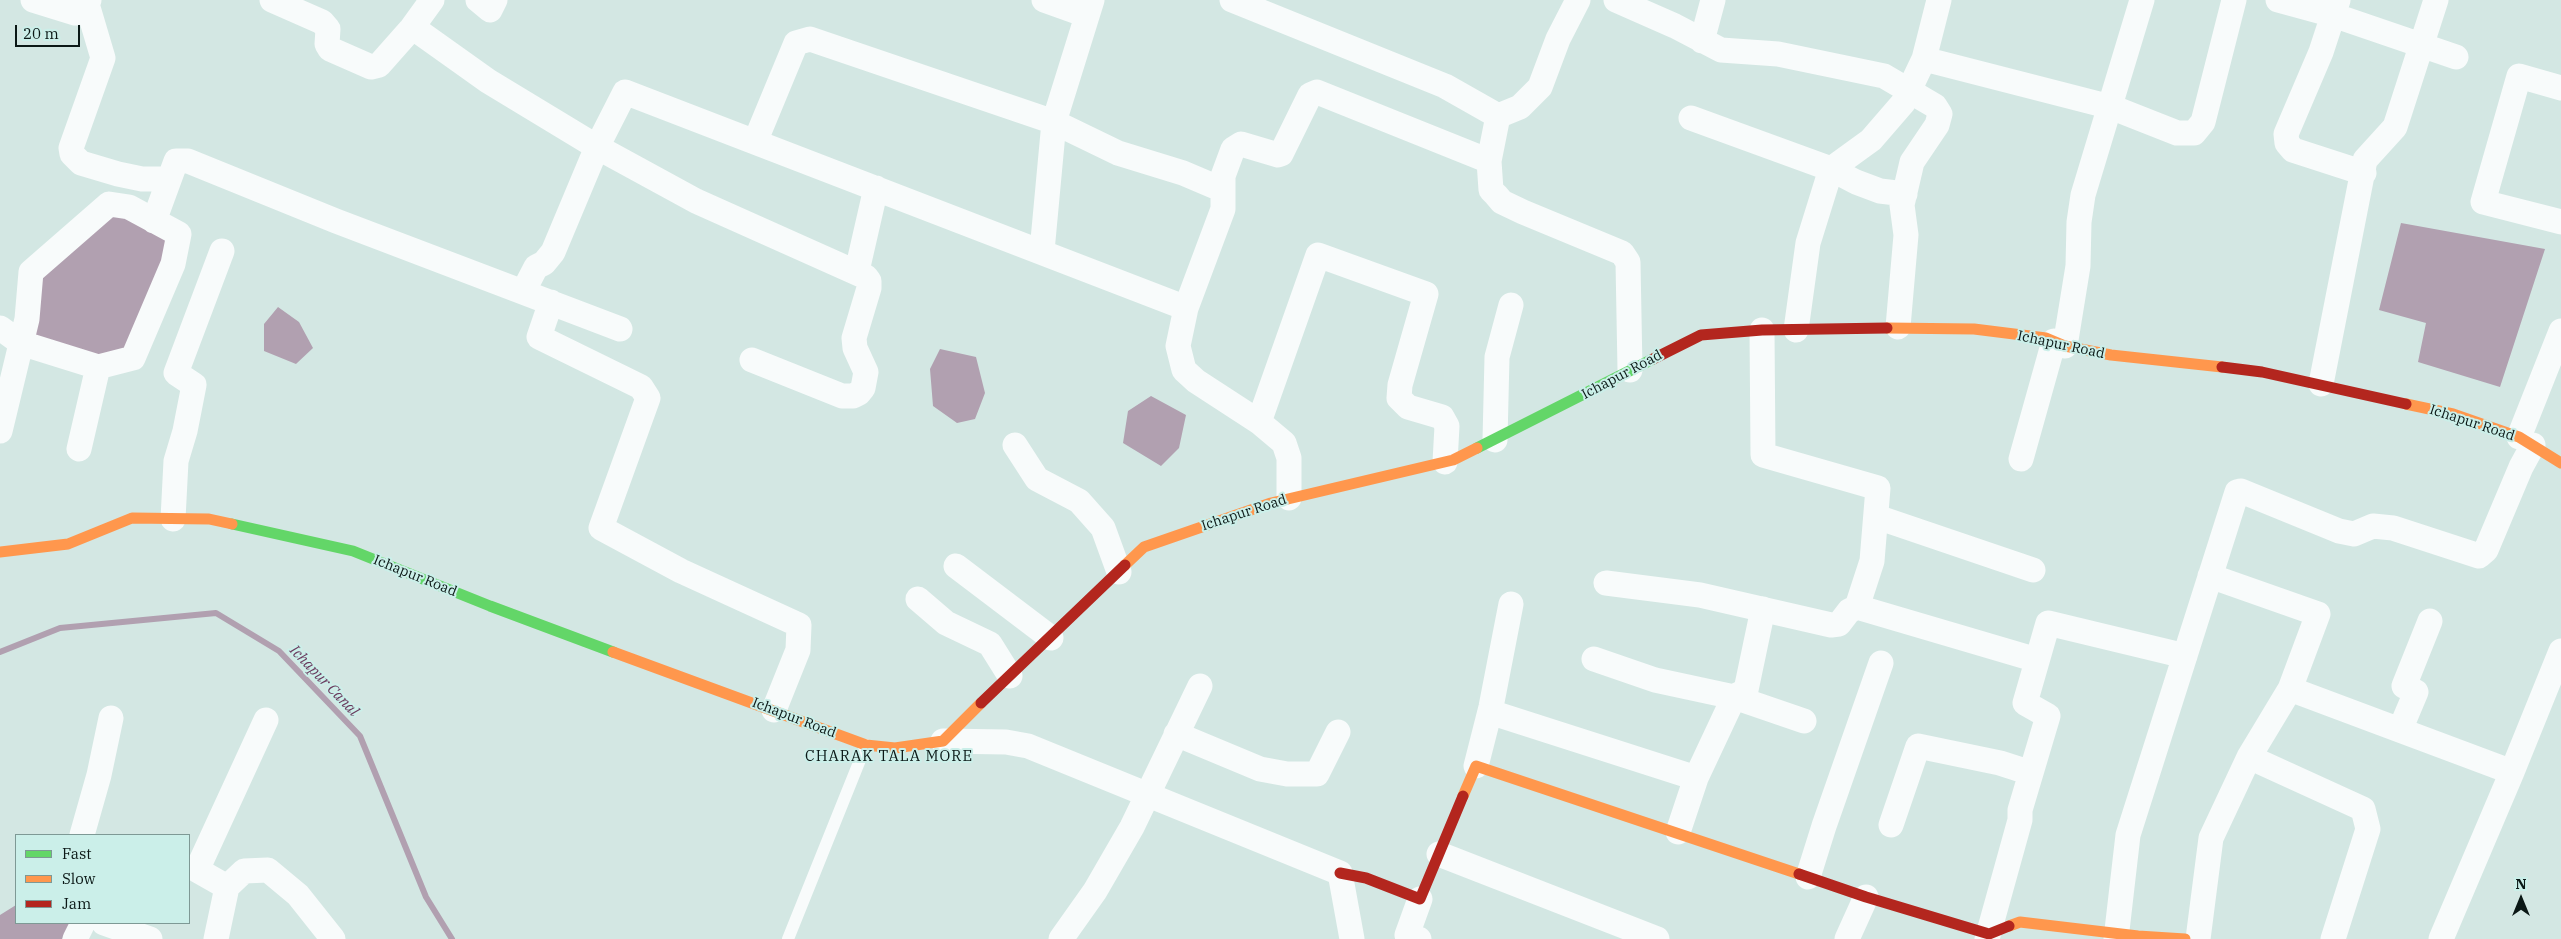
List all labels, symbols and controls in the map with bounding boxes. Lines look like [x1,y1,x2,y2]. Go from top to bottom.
scale bar [18,15,82,47]
text: 20 m [23,24,59,43]
street label: Ichapur Road [2016,328,2106,362]
street label: Ichapur Road [1579,347,1665,403]
street label: Ichapur Road [2427,401,2517,445]
street label: Ichapur Road [1199,491,1289,535]
street label: Ichapur Road [371,552,459,600]
water label: Ichapur Canal [286,642,362,720]
street label: Ichapur Road [750,694,838,742]
district label: CHARAK TALA MORE [803,748,975,766]
legend [15,834,190,924]
text: Fast [62,844,92,863]
text: Slow [62,869,95,888]
north arrow [2496,874,2546,924]
text: N [2515,875,2527,893]
text: Jam [62,894,91,913]

